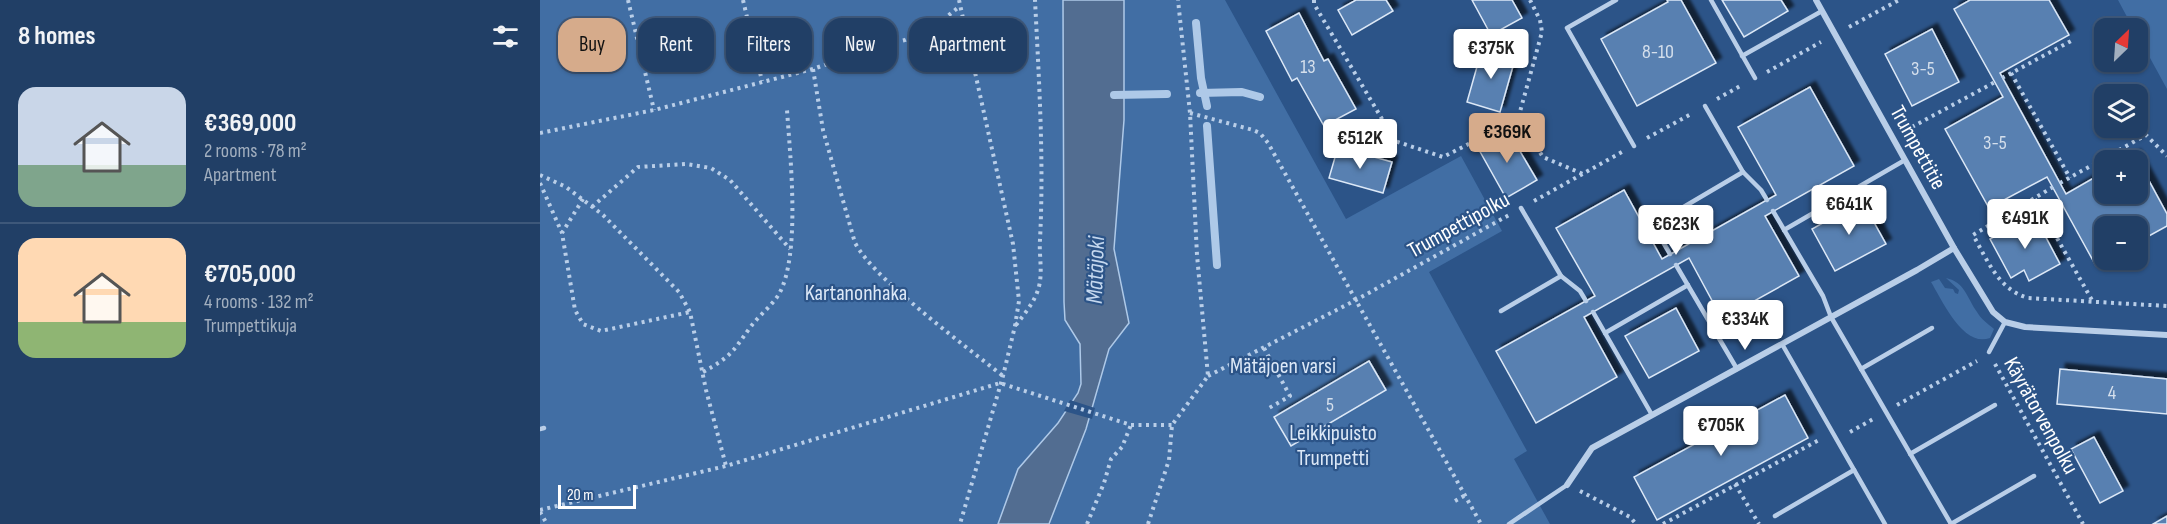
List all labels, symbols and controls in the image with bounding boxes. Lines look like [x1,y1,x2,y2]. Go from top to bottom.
chip: Buy [558,18,626,72]
chip: Rent [638,18,714,72]
chip: Filters [726,18,812,72]
chip: New [824,18,897,72]
chip: Apartment [909,18,1027,72]
north arrow [2094,18,2148,72]
map controls [2094,18,2148,270]
icon: filters [489,20,522,53]
text: 8 homes [18,21,96,52]
pin: €375K [1449,29,1533,80]
text: €375K [1468,36,1514,60]
house number: 8-10 [1642,40,1674,64]
house number: 13 [1300,55,1316,79]
house number: 3-5 [1911,57,1935,81]
button: layers [2094,84,2148,138]
street label: Trumpettitie [1884,101,1952,194]
text: €369,000 [204,108,296,139]
icon: home [66,111,138,183]
pin: €369K [1465,113,1549,164]
pin: €512K [1318,119,1402,170]
text: €369K [1483,120,1531,144]
text: €512K [1337,126,1383,150]
house number: 3-5 [1983,131,2007,155]
text: 2 rooms · 78 m² [204,139,307,163]
button: + [2094,150,2148,204]
text: Apartment [204,163,277,187]
pin: €641K [1807,185,1891,236]
street label: Trumpettipolku [1403,186,1514,264]
text: €641K [1825,192,1873,216]
pin: €491K [1983,199,2067,250]
pin: €623K [1634,205,1718,256]
text: €491K [2001,206,2049,230]
text: €623K [1652,212,1700,236]
button: − [2094,216,2148,270]
water label: Mätäjoki [1080,235,1111,304]
text: €705,000 [204,259,296,290]
icon: home [66,262,138,334]
park label: Kartanonhaka [805,280,907,307]
text: 4 rooms · 132 m² [204,290,314,314]
pin: €334K [1703,300,1787,351]
text: €334K [1721,307,1769,331]
text: Trumpettikuja [204,314,297,338]
street label: Käyrätorvenpolku [1997,352,2084,479]
park label: Mätäjoen varsi [1230,353,1336,380]
house number: 4 [2108,381,2116,405]
house number: 5 [1326,393,1334,417]
pin: €705K [1679,406,1763,457]
text: €705K [1697,413,1745,437]
park label: Leikkipuisto Trumpetti [1289,420,1377,472]
scale bar [558,482,636,510]
text: 20 m [567,486,594,505]

